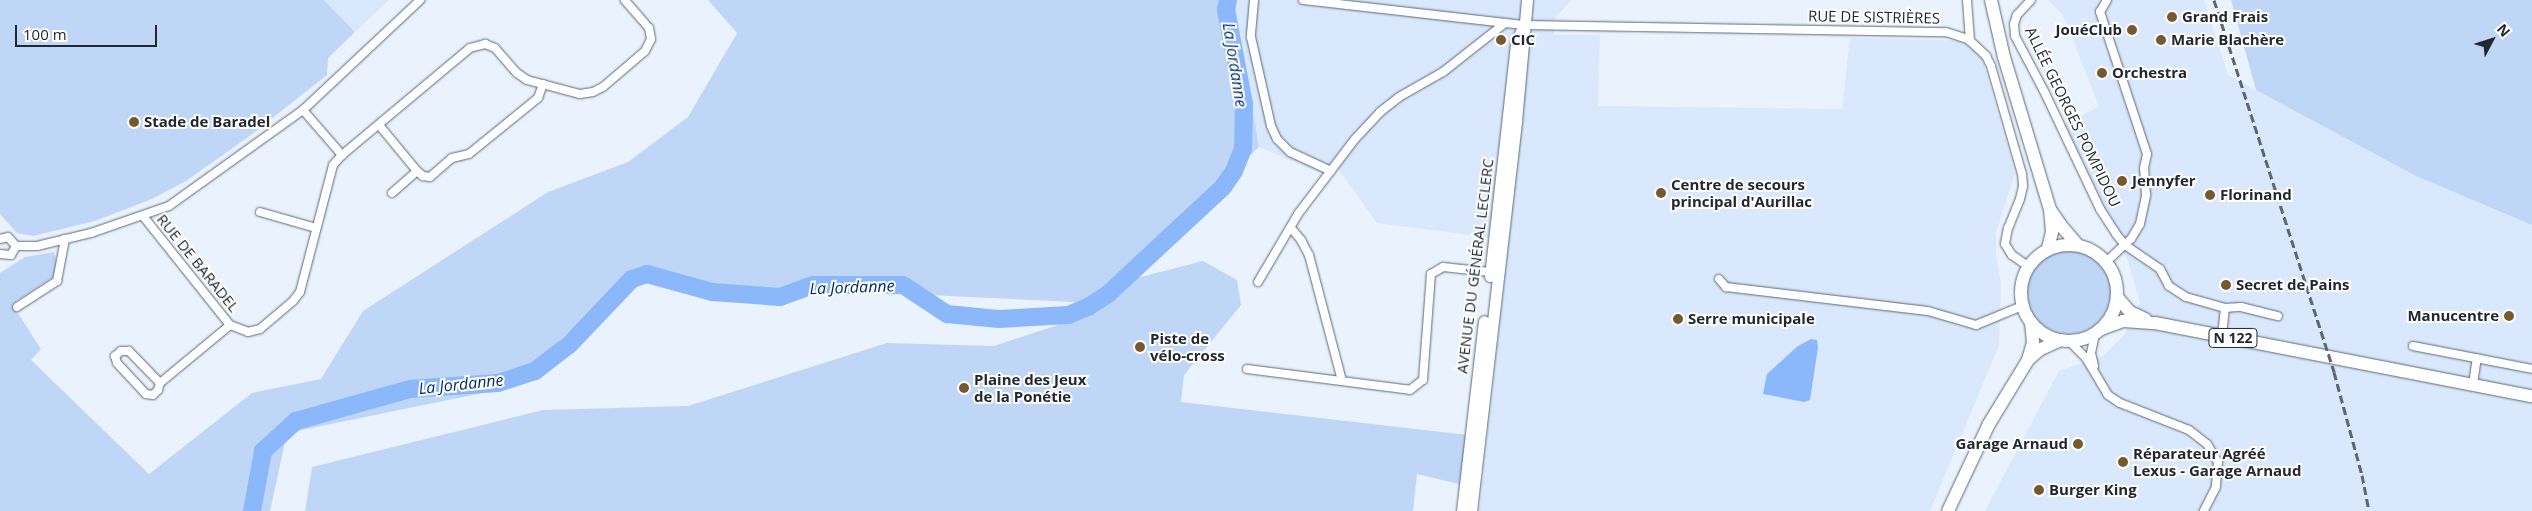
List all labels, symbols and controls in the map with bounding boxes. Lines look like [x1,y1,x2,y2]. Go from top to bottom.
street label: RUE DE SISTRIÈRES [1808,7,1940,27]
place label: Grand Frais [2182,8,2268,26]
marker: Grand Frais [2166,11,2178,23]
scale bar [18,15,160,47]
north arrow [2467,15,2517,65]
text: N [2493,20,2515,41]
water label: La Jordanne [1219,21,1251,109]
place label: JouéClub [2056,21,2122,39]
text: 100 m [23,24,67,44]
street label: ALLÉE GEORGES POMPIDOU [2021,24,2125,210]
marker: JouéClub [2126,24,2138,36]
place label: CIC [1511,31,1535,49]
place label: Marie Blachère [2171,31,2284,49]
marker: CIC [1495,34,1507,46]
marker: Marie Blachère [2155,34,2167,46]
place label: Orchestra [2112,64,2187,82]
marker: Orchestra [2096,67,2108,79]
place label: Stade de Baradel [144,113,270,131]
marker: Stade de Baradel [128,116,140,128]
street label: AVENUE DU GÉNÉRAL LECLERC [1453,157,1497,375]
place label: Jennyfer [2132,172,2196,190]
place label: Centre de secours principal d'Aurillac [1671,175,1812,210]
marker: Jennyfer [2116,175,2128,187]
place label: Florinand [2220,186,2292,204]
marker: Centre de secours principal d'Aurillac [1655,187,1667,199]
marker: Florinand [2204,189,2216,201]
street label: RUE DE BARADEL [153,211,243,315]
water label: La Jordanne [809,276,895,298]
place label: Secret de Pains [2236,276,2350,294]
marker: Secret de Pains [2220,279,2232,291]
place label: Manucentre [2407,307,2499,325]
place label: Serre municipale [1688,310,1815,328]
marker: Manucentre [2503,310,2515,322]
marker: Serre municipale [1672,313,1684,325]
road number: N 122 [2208,326,2258,349]
place label: Piste de vélo-cross [1150,329,1225,364]
marker: Piste de vélo-cross [1134,341,1146,353]
water label: La Jordanne [418,370,504,398]
place label: Plaine des Jeux de la Ponétie [974,370,1086,405]
marker: Plaine des Jeux de la Ponétie [958,382,970,394]
place label: Garage Arnaud [1956,435,2068,453]
marker: Garage Arnaud [2072,438,2084,450]
place label: Réparateur Agréé Lexus - Garage Arnaud [2133,444,2301,479]
marker: Réparateur Agréé Lexus - Garage Arnaud [2117,456,2129,468]
place label: Burger King [2049,481,2137,499]
marker: Burger King [2033,484,2045,496]

